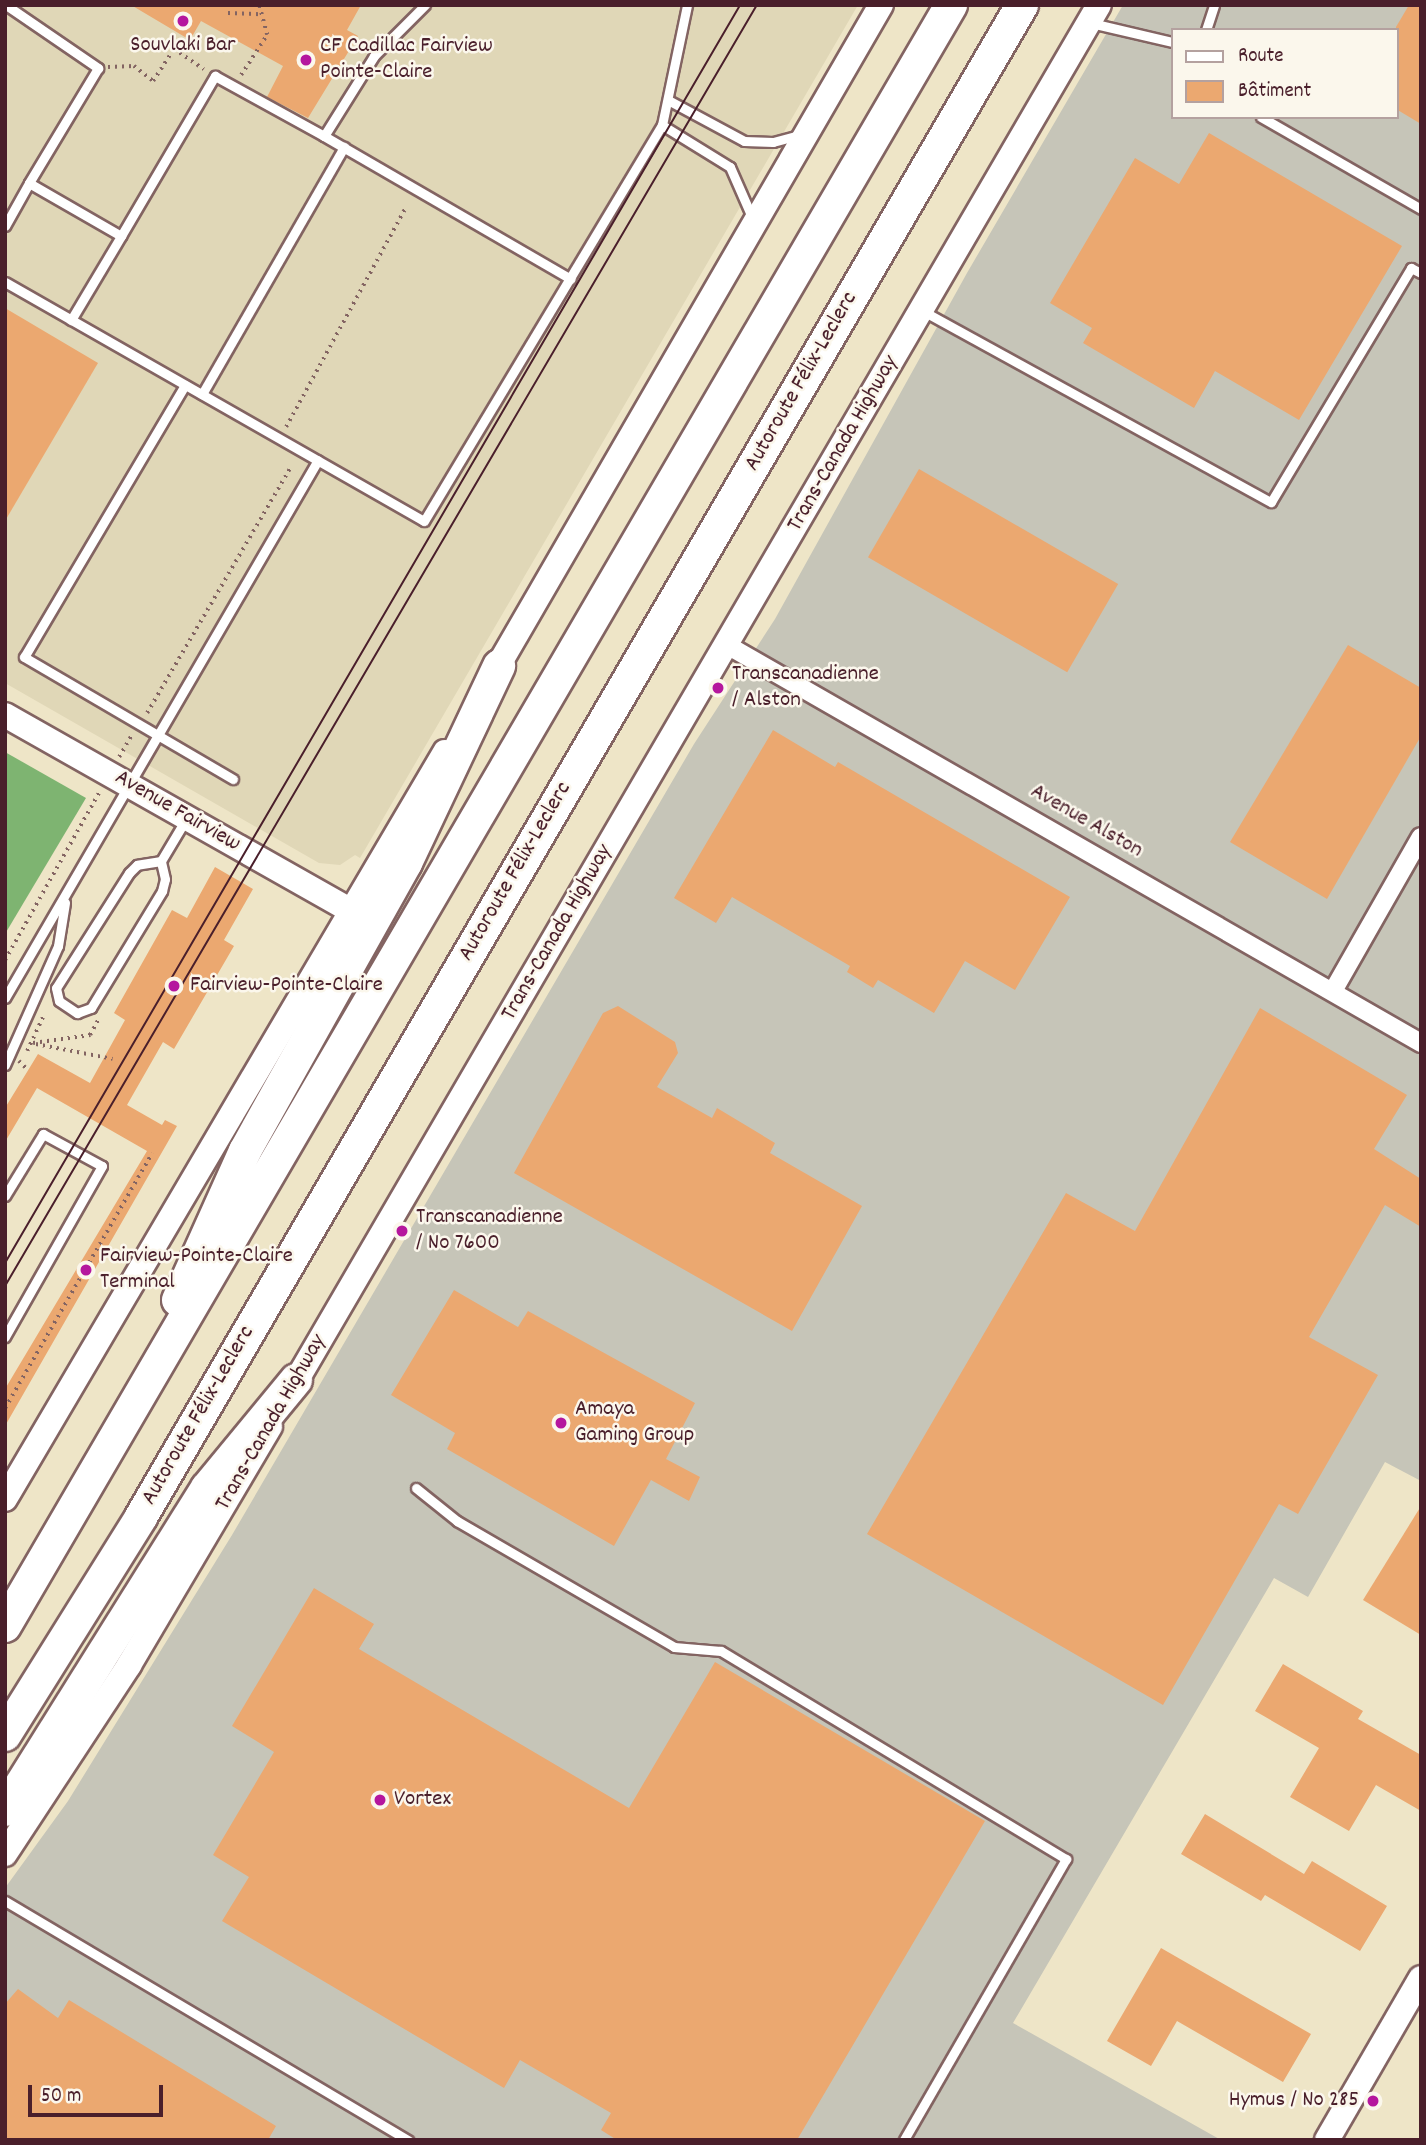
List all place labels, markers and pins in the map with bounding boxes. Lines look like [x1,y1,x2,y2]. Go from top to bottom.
marker: Souvlaki Bar [175,13,191,29]
place label: Souvlaki Bar [130,32,236,60]
place label: CF Cadillac Fairview Pointe-Claire [320,33,493,87]
marker: CF Cadillac Fairview Pointe-Claire [298,52,314,68]
place label: Transcanadienne / Alston [732,661,879,715]
marker: Transcanadienne / Alston [710,680,726,696]
place label: Fairview-Pointe-Claire [190,972,383,1000]
marker: Fairview-Pointe-Claire [164,976,184,996]
place label: Transcanadienne / No 7600 [416,1204,563,1258]
marker: Transcanadienne / No 7600 [394,1223,410,1239]
place label: Fairview-Pointe-Claire Terminal [100,1243,293,1297]
marker: Fairview-Pointe-Claire Terminal [78,1262,94,1278]
place label: Amaya Gaming Group [575,1396,694,1450]
marker: Amaya Gaming Group [553,1415,569,1431]
place label: Vortex [394,1786,451,1814]
marker: Vortex [372,1792,388,1808]
place label: Hymus / No 285 [1229,2087,1359,2115]
marker: Hymus / No 285 [1365,2093,1381,2109]

